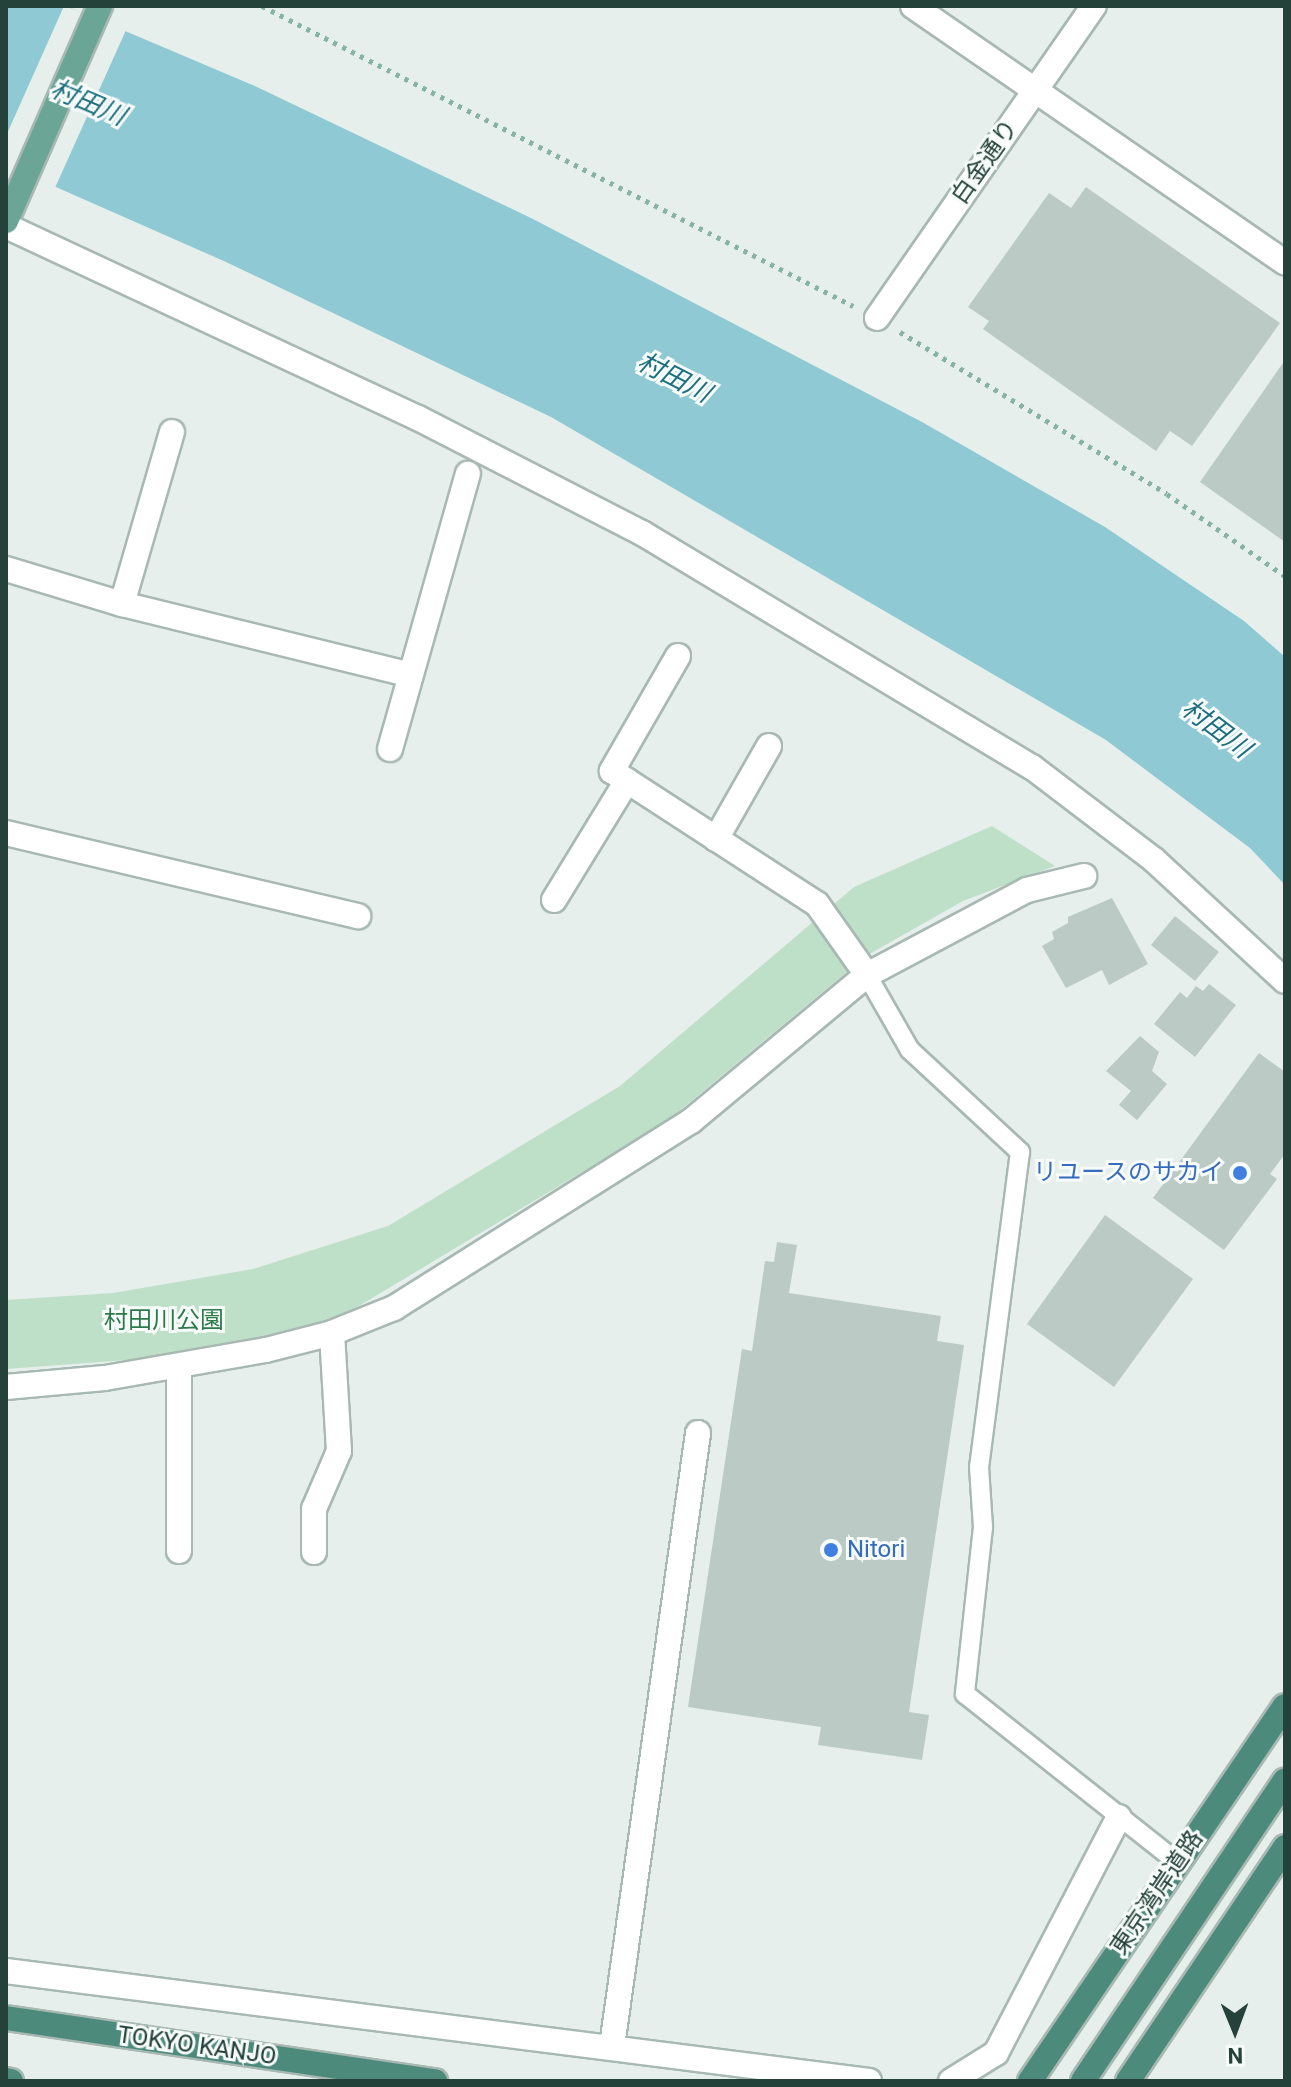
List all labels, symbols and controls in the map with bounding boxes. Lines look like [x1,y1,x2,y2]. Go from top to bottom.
water label: 村田川 [46,73,130,133]
street label: 白金通り [946,114,1024,210]
water label: 村田川 [632,346,716,410]
water label: 村田川 [1175,693,1257,765]
place label: リユースのサカイ [1032,1159,1224,1187]
marker: リユースのサカイ [1231,1164,1249,1182]
park label: 村田川公園 [104,1307,224,1335]
place label: Nitori [847,1536,905,1564]
marker: Nitori [822,1541,840,1559]
street label: 東京湾岸道路 [1105,1825,1209,1961]
north arrow [1195,1991,1275,2071]
street label: TOKYO KANJO [116,2021,278,2071]
text: N [1227,2043,1243,2068]

